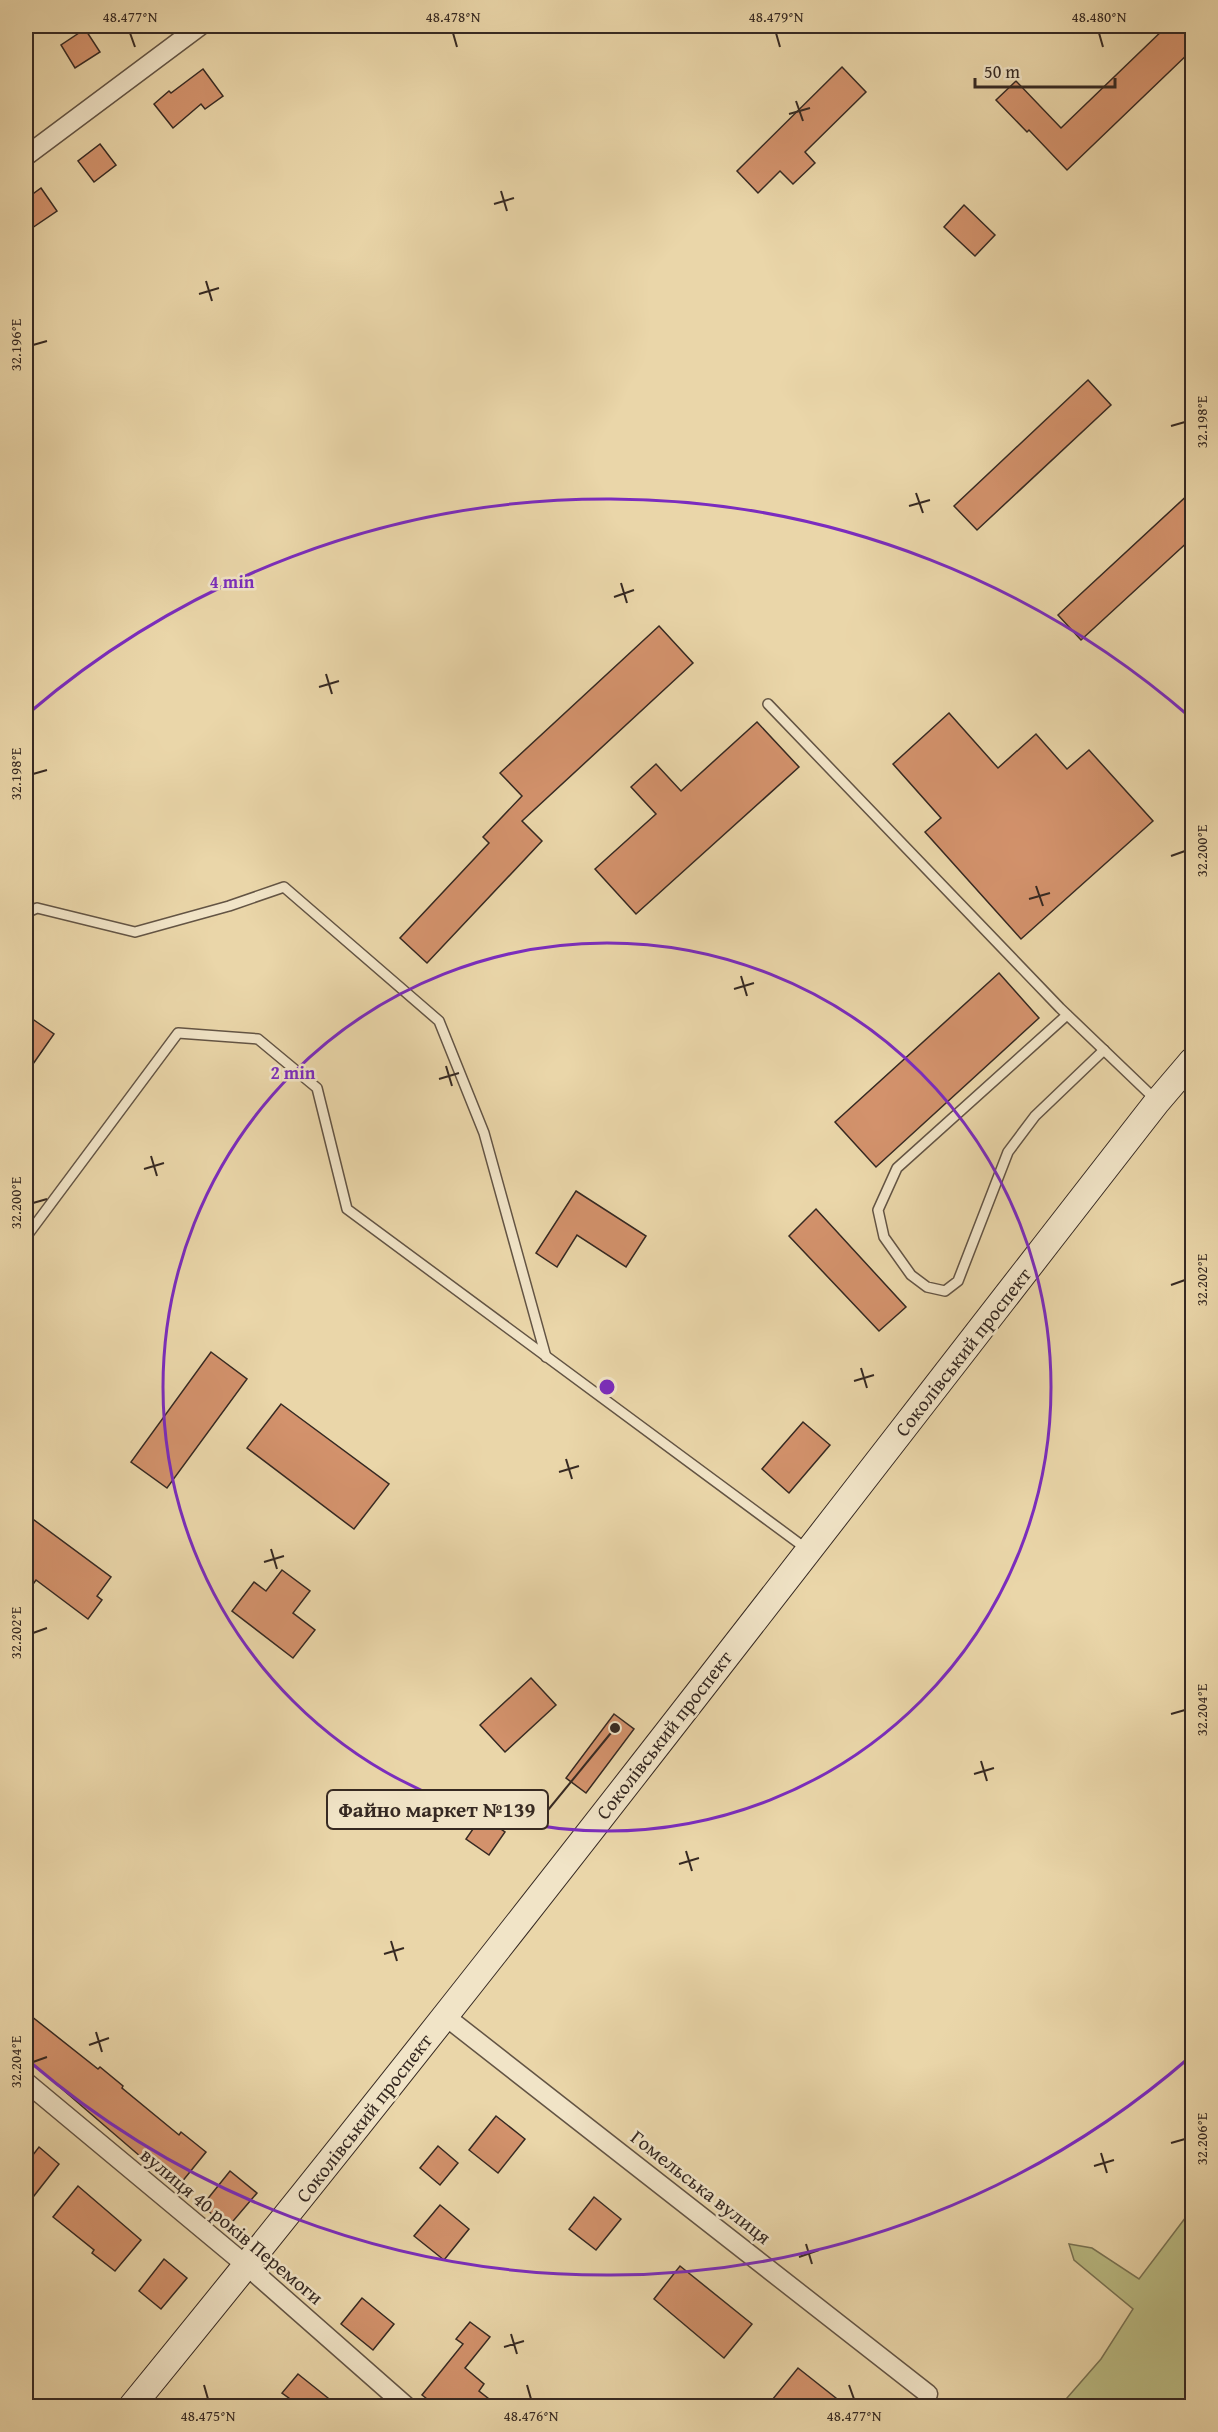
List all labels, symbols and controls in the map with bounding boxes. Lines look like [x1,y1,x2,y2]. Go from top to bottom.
text: 48.477°N [103,6,158,27]
text: 48.478°N [426,6,481,27]
text: 48.479°N [749,6,804,27]
text: 48.480°N [1072,6,1127,27]
scale bar [975,51,1114,89]
text: 50 m [984,58,1020,85]
text: 32.196°E [5,318,26,371]
text: 32.198°E [1191,395,1212,448]
text: 4 min [210,568,255,595]
text: 32.198°E [5,747,26,800]
text: 32.200°E [1191,824,1212,877]
text: 2 min [271,1059,316,1086]
text: 32.200°E [5,1176,26,1229]
text: 32.202°E [1191,1253,1212,1306]
street label: Соколівський проспект [887,1261,1038,1442]
centre of rings [597,1377,617,1397]
text: 32.202°E [5,1606,26,1659]
street label: Соколівський проспект [588,1644,739,1825]
text: 32.204°E [1191,1683,1212,1736]
callout: Файно маркет №139 [327,1790,548,1829]
text: Файно маркет №139 [339,1794,536,1825]
street label: Соколівський проспект [288,2027,439,2208]
text: 32.204°E [5,2035,26,2088]
text: 32.206°E [1191,2112,1212,2165]
street label: Гомельська вулиця [625,2123,778,2251]
street label: вулиця 40 років Перемоги [135,2140,330,2311]
text: 48.475°N [181,2405,236,2426]
text: 48.476°N [504,2405,559,2426]
text: 48.477°N [827,2405,882,2426]

